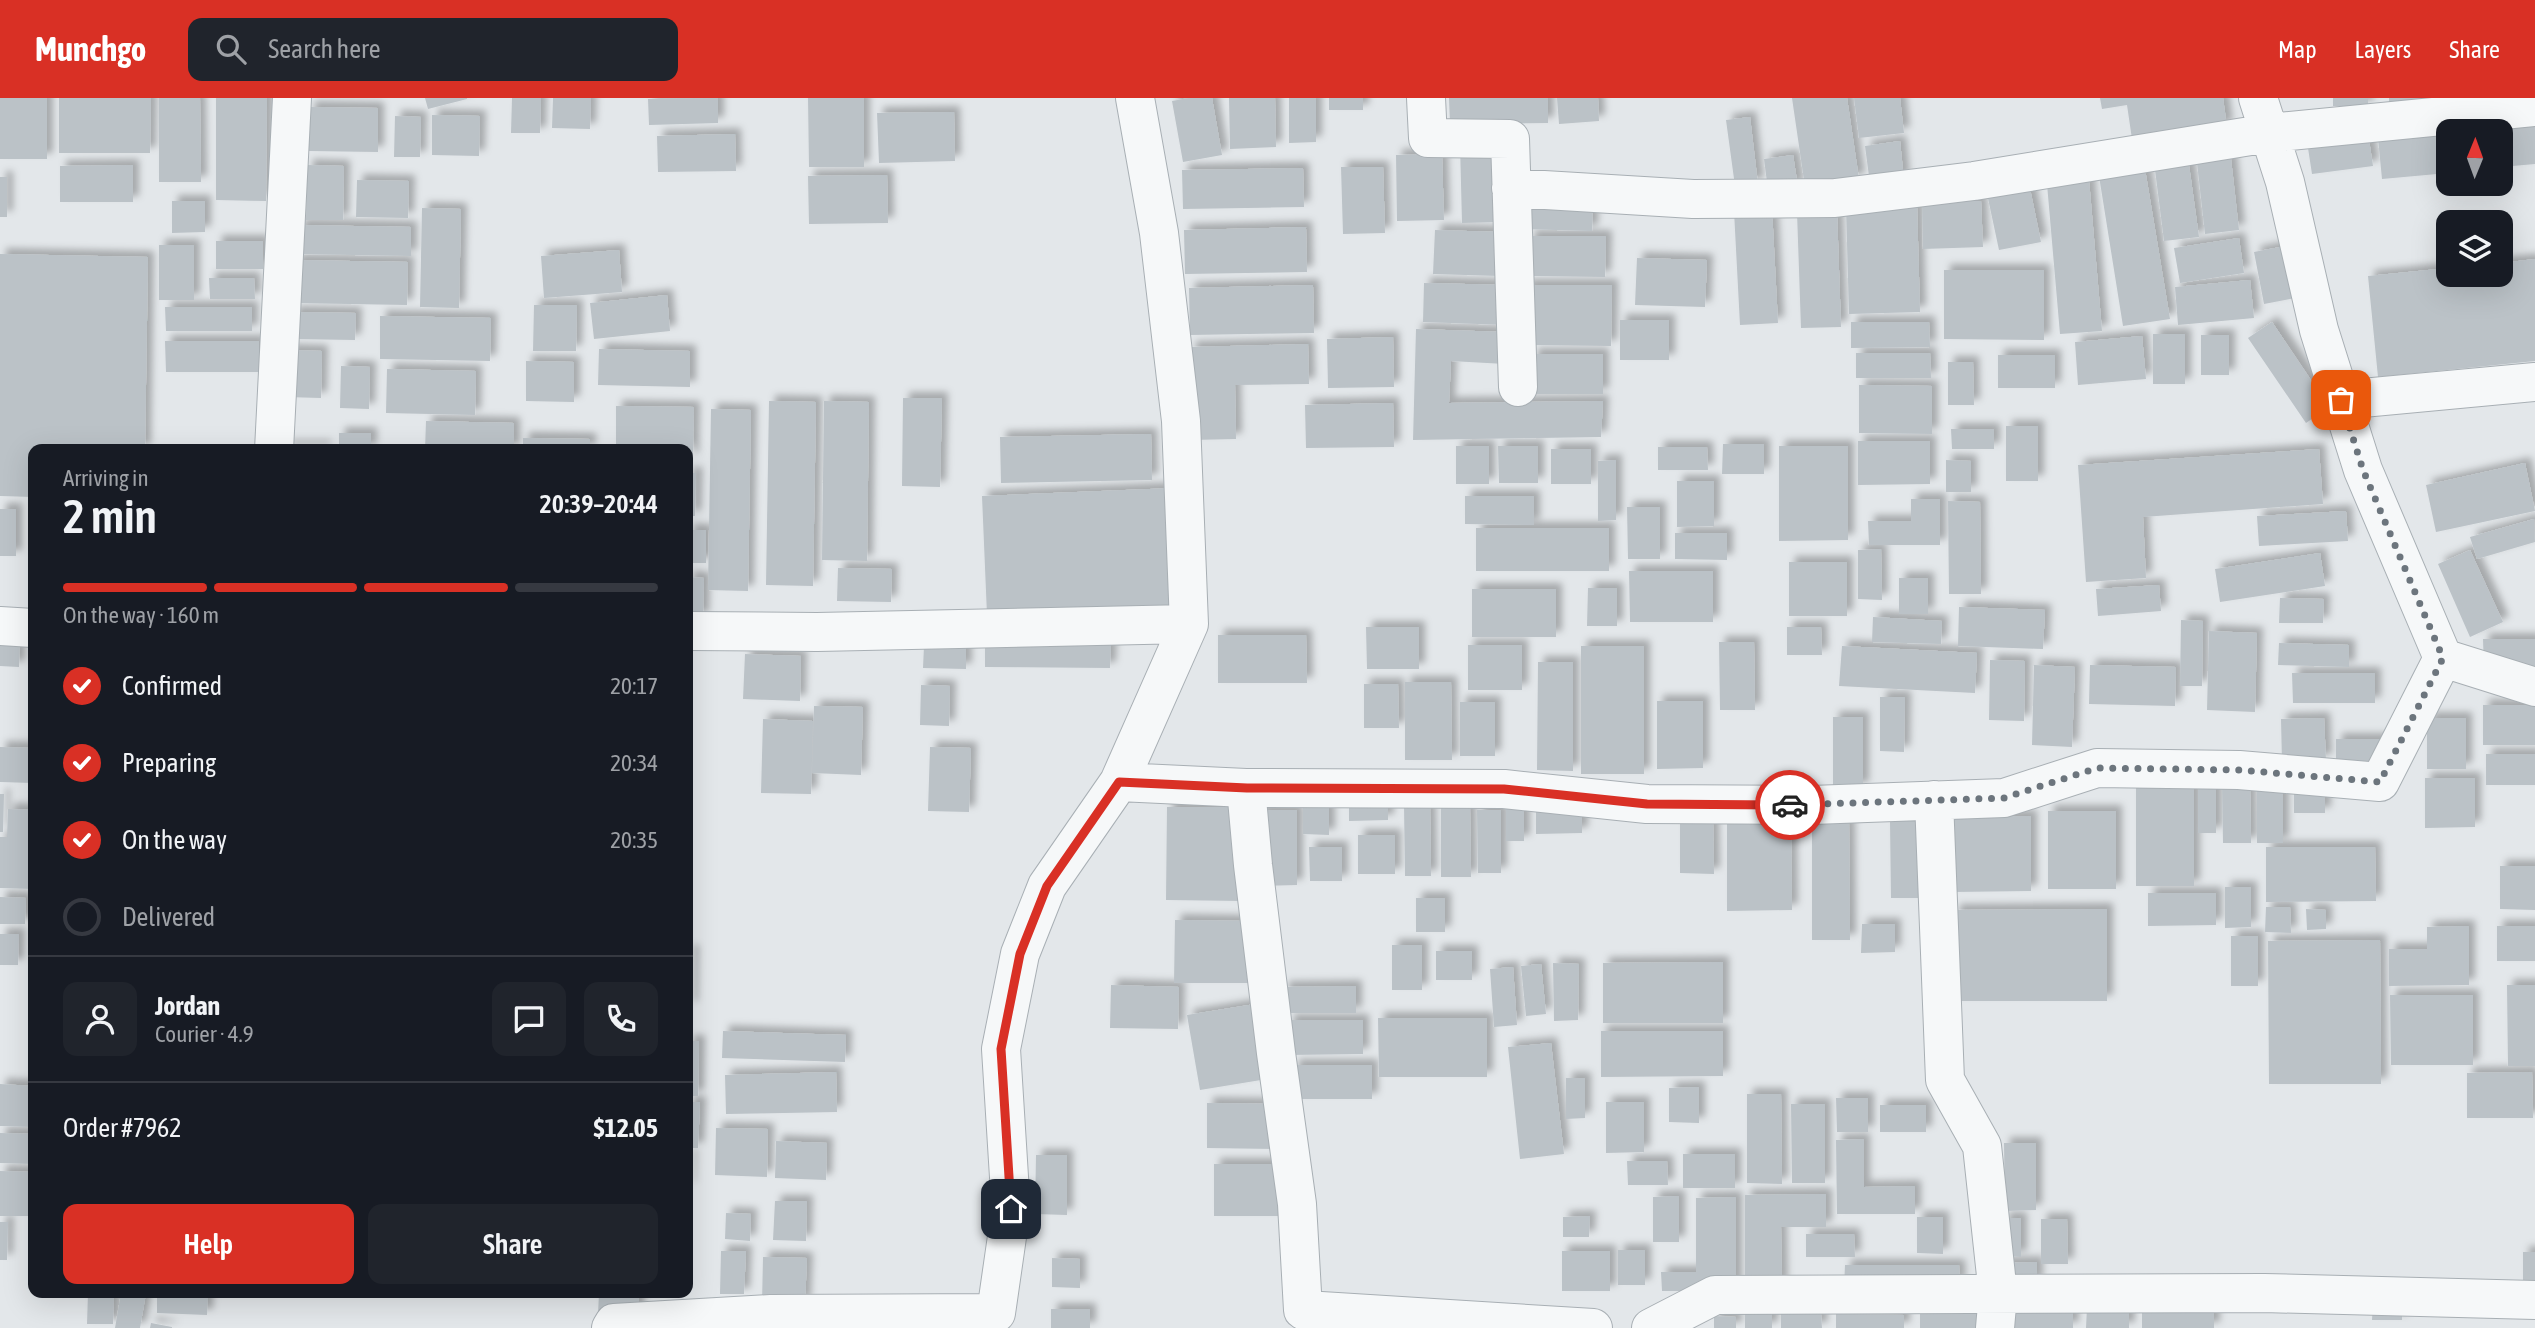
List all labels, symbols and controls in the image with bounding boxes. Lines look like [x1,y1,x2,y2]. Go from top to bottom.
search box [188,18,678,81]
text: Munchgo [35,30,146,68]
icon: search [212,30,250,68]
text: Search here [268,34,380,64]
text: Map [2278,36,2317,63]
text: Layers [2355,36,2411,63]
text: Share [2449,36,2500,63]
north arrow [2436,119,2513,196]
map controls [2436,119,2513,287]
button: layers [2436,210,2513,287]
pin [2311,370,2371,430]
icon: bag [2322,381,2360,419]
text: Arriving in [63,465,149,491]
text: 20:39–20:44 [540,489,658,519]
text: 2 min [63,490,157,543]
text: On the way · 160 m [63,602,219,628]
icon: check [63,667,101,705]
text: Confirmed [122,671,222,701]
text: 20:17 [610,673,658,699]
icon: check [63,744,101,782]
text: Preparing [122,748,216,778]
text: 20:34 [610,750,658,776]
courier [1755,770,1825,840]
icon: car [1771,786,1809,824]
icon: check [63,821,101,859]
text: On the way [122,825,227,855]
text: 20:35 [610,827,658,853]
text: Delivered [122,902,215,932]
button: person [63,982,137,1056]
button: chat [492,982,566,1056]
button: phone [584,982,658,1056]
text: Jordan [155,991,220,1021]
text: Courier · 4.9 [155,1021,254,1047]
text: Order #7962 [63,1113,182,1143]
text: $12.05 [594,1113,658,1143]
pin [981,1179,1041,1239]
icon: home [992,1190,1030,1228]
button: Help [63,1204,354,1284]
button: Share [368,1204,658,1284]

